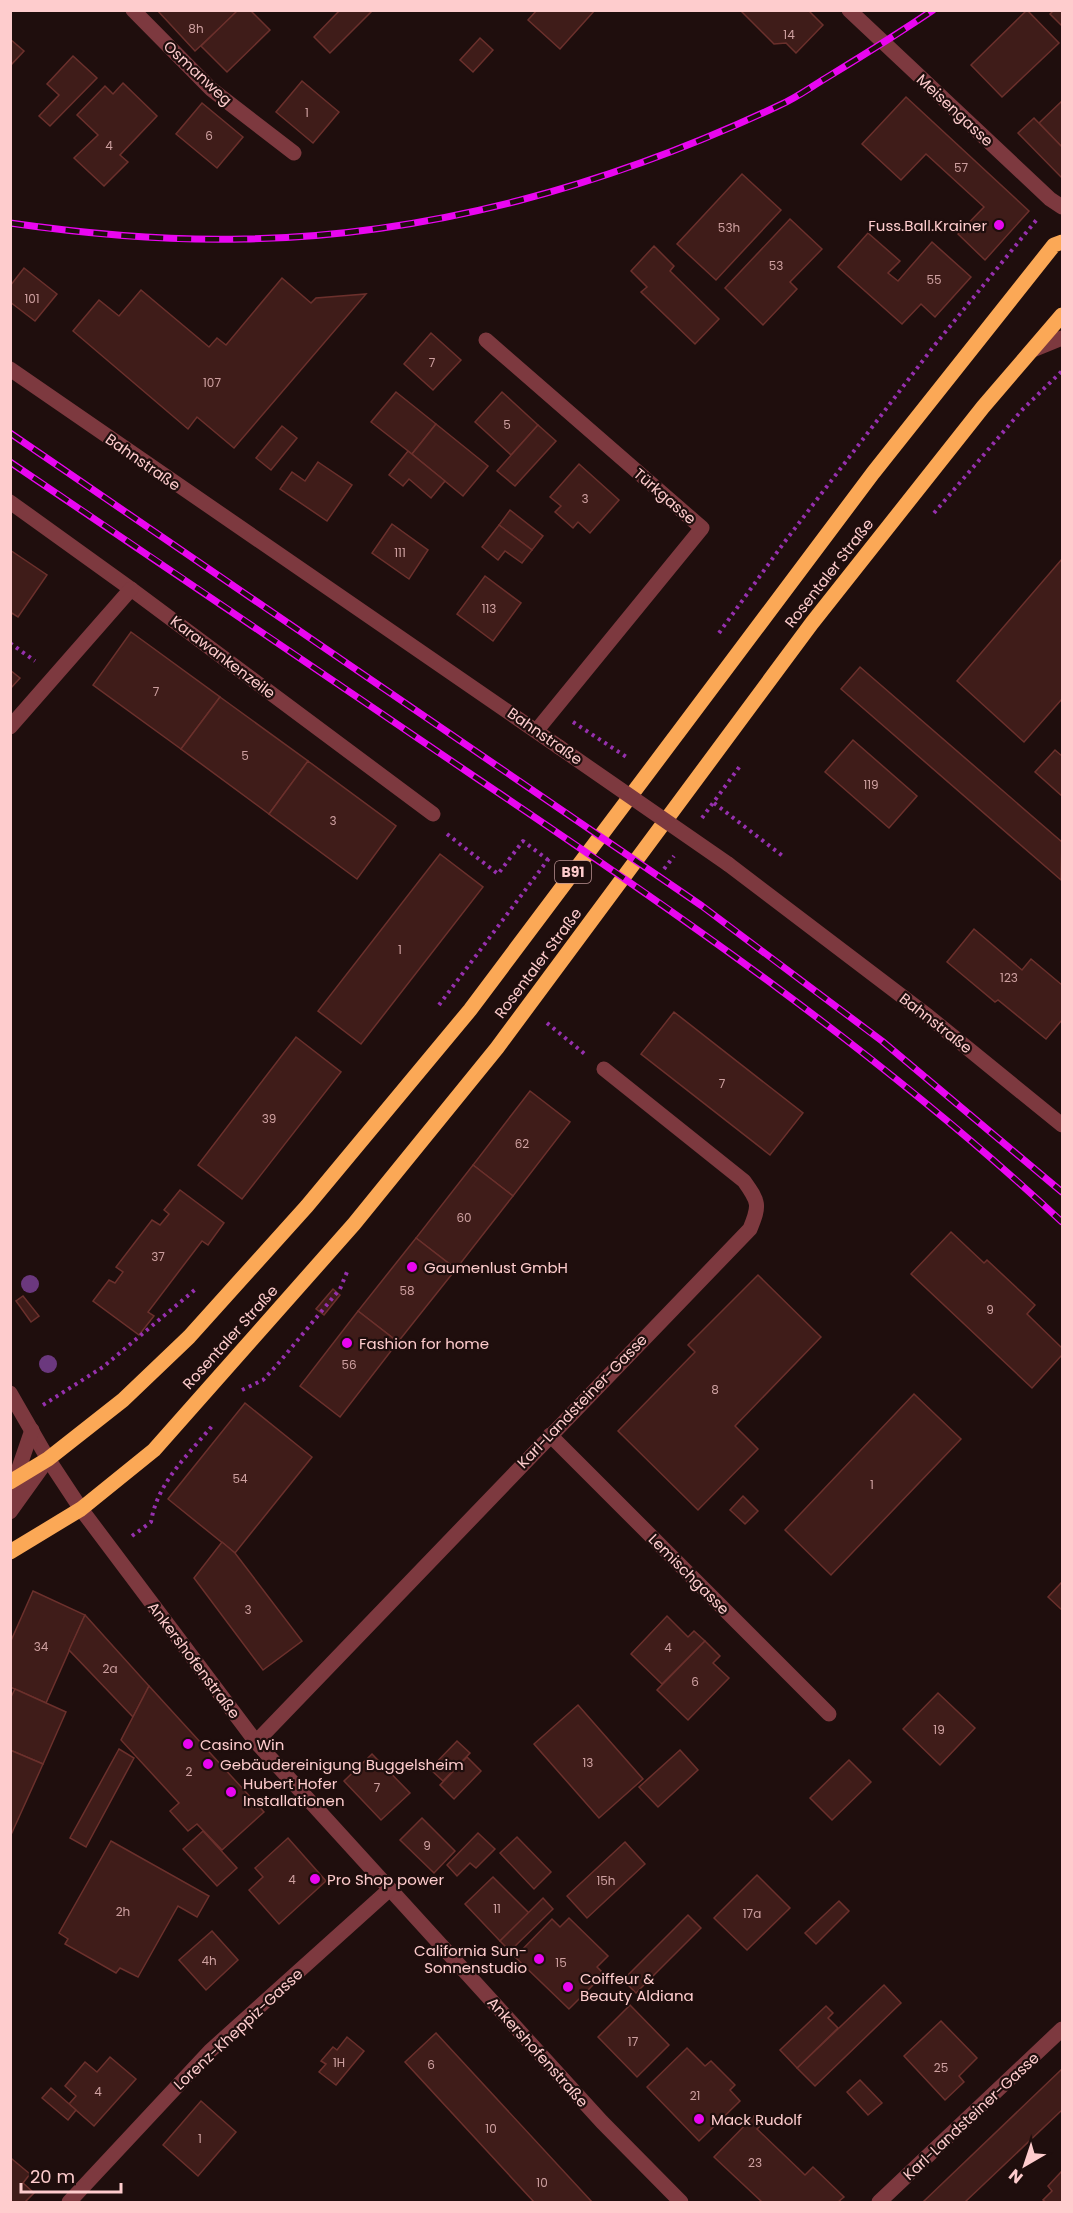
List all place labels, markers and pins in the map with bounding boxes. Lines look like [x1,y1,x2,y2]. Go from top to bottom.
place label: Fuss.Ball.Krainer [868,215,987,236]
marker: Fuss.Ball.Krainer [992,218,1006,232]
place label: Gaumenlust GmbH [424,1257,568,1278]
marker: Gaumenlust GmbH [405,1260,419,1274]
place label: Fashion for home [359,1333,489,1354]
marker: Fashion for home [340,1336,354,1350]
place label: Casino Win [200,1734,284,1755]
marker: Casino Win [181,1737,195,1751]
place label: Gebäudereinigung Buggelsheim [220,1754,464,1775]
marker: Gebäudereinigung Buggelsheim [201,1757,215,1771]
place label: Hubert Hofer Installationen [243,1773,345,1811]
marker: Hubert Hofer Installationen [224,1785,238,1799]
place label: Pro Shop power [327,1869,444,1890]
marker: Pro Shop power [308,1872,322,1886]
place label: California Sun- Sonnenstudio [414,1940,527,1978]
marker: California Sun- Sonnenstudio [532,1952,546,1966]
place label: Coiffeur & Beauty Aldiana [580,1968,694,2006]
marker: Coiffeur & Beauty Aldiana [561,1980,575,1994]
place label: Mack Rudolf [711,2109,802,2130]
marker: Mack Rudolf [692,2112,706,2126]

